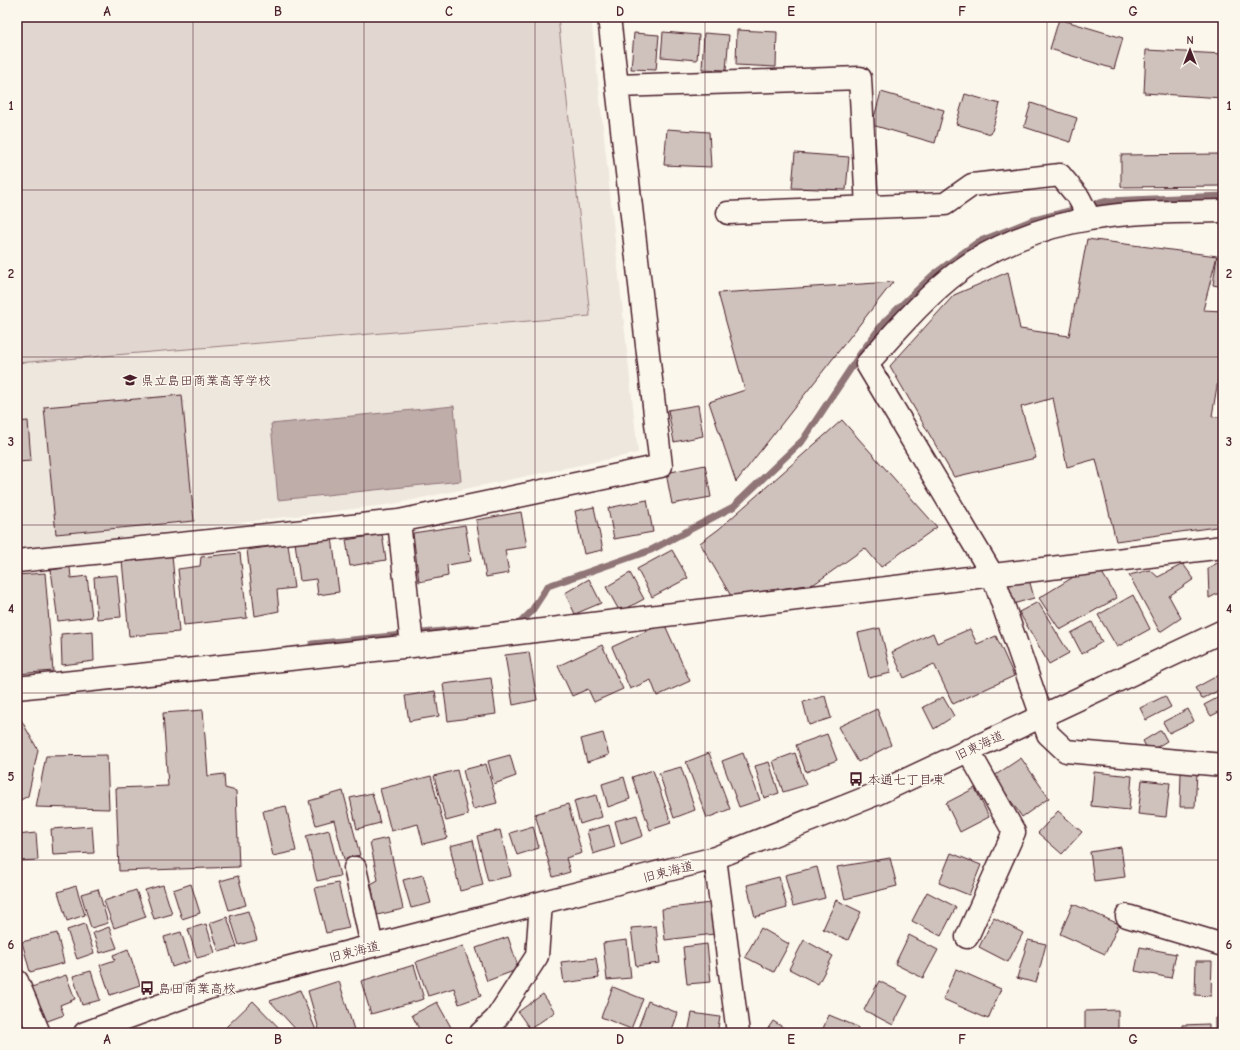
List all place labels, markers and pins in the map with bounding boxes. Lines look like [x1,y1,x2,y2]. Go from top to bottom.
school or university icon: 県立島田商業高等学校 [122,372,138,388]
place label: 県立島田商業高等学校 [141,373,271,388]
bus stop icon: 本通七丁目東 [848,771,864,787]
place label: 本通七丁目東 [867,772,945,787]
bus stop icon: 島田商業高校 [139,980,155,996]
place label: 島田商業高校 [158,981,236,996]

